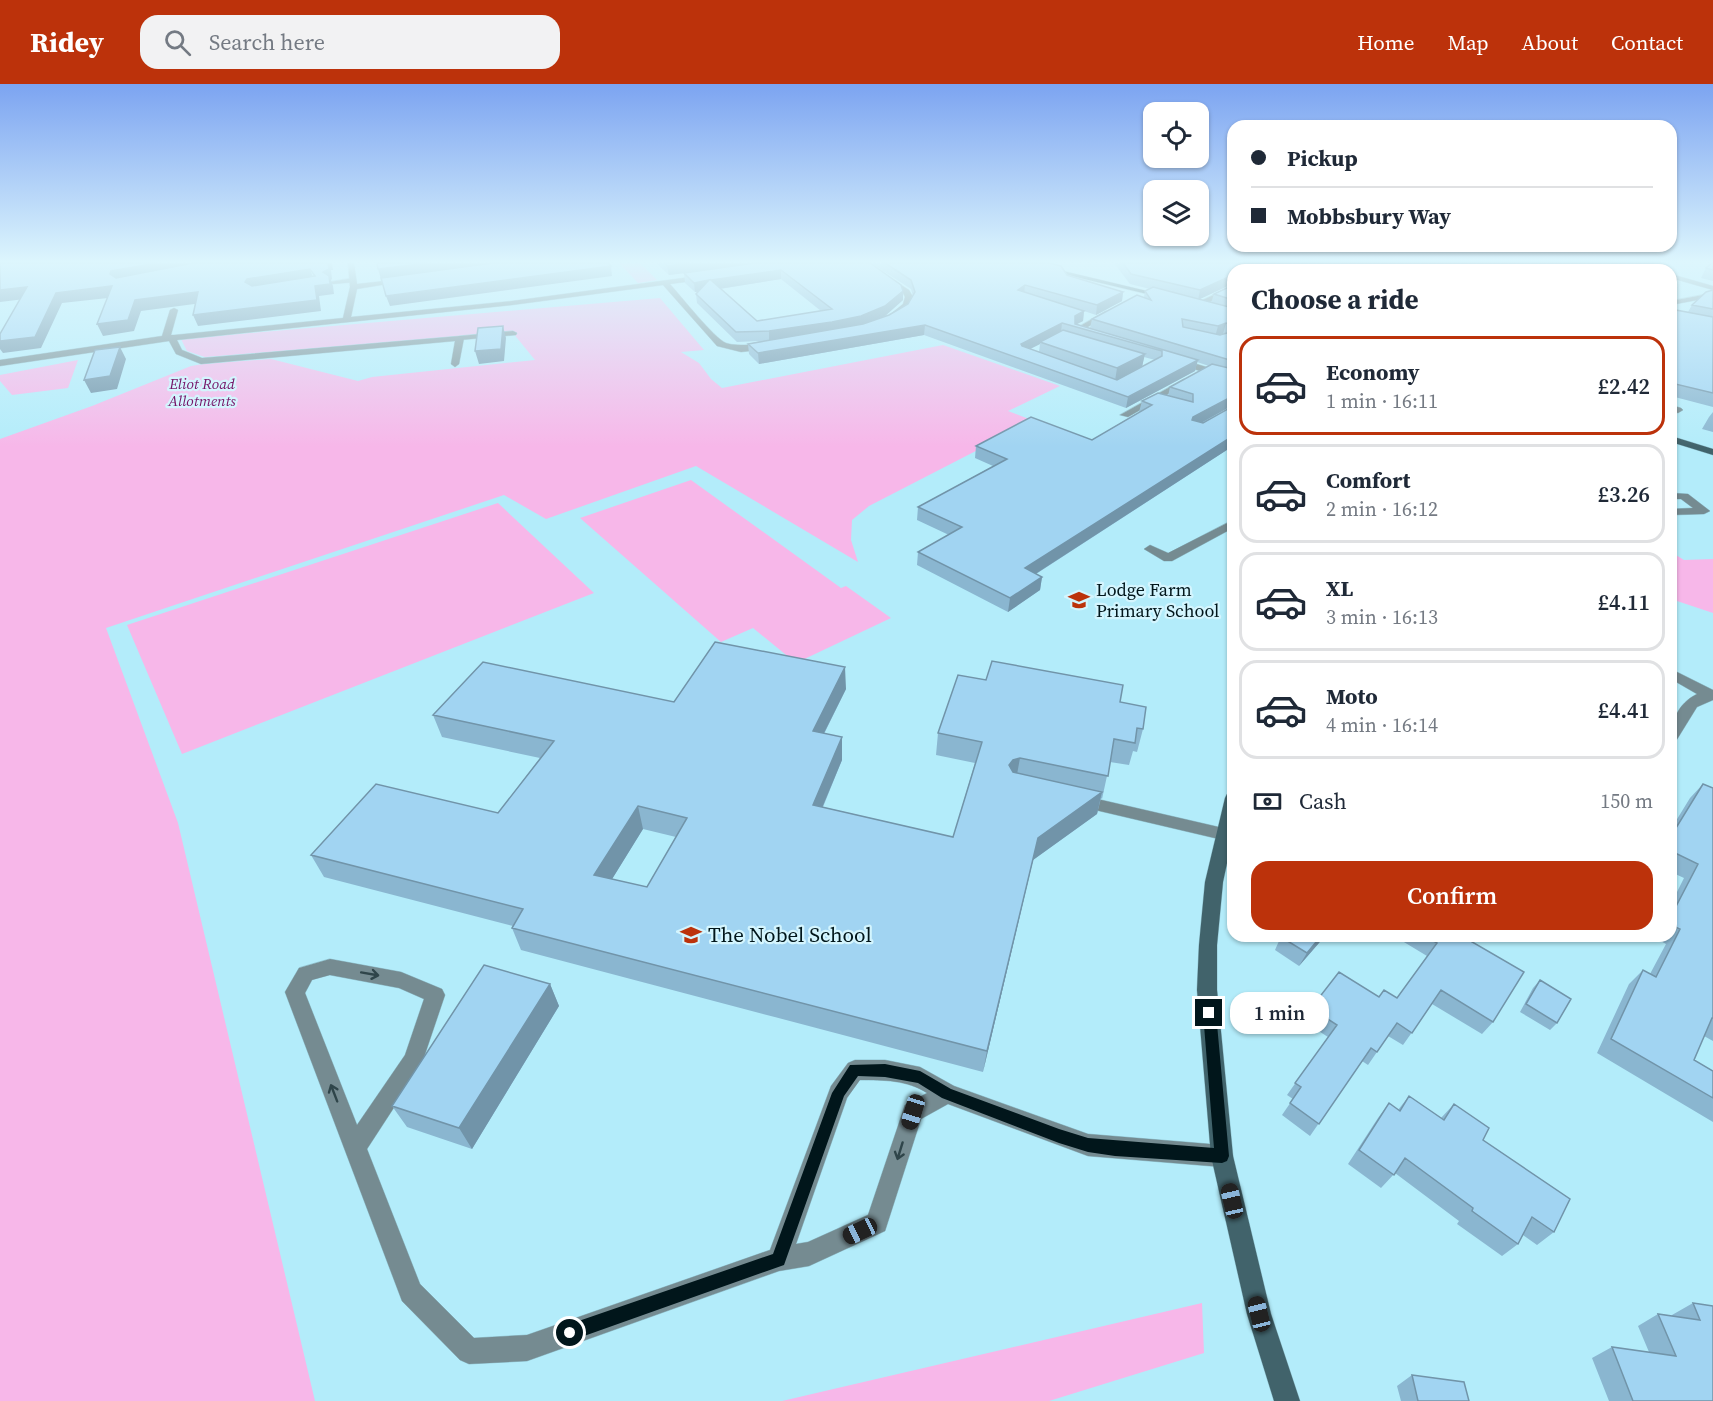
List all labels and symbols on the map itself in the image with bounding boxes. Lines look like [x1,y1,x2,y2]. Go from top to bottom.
park label: Eliot Road Allotments [167,373,236,411]
place label: Lodge Farm Primary School [1096,577,1219,623]
school or university icon: Lodge Farm Primary School [1067,588,1091,612]
place label: The Nobel School [708,920,872,949]
school or university icon: The Nobel School [679,923,703,947]
one-way arrow [359,969,379,980]
callout: 1 min [1230,992,1329,1034]
route end [1195,999,1222,1026]
one-way arrow [327,1084,338,1103]
car [899,1092,927,1132]
one-way arrow [894,1141,905,1160]
car [1219,1181,1245,1221]
car [840,1215,880,1247]
car [1246,1294,1272,1334]
route start [556,1319,583,1346]

